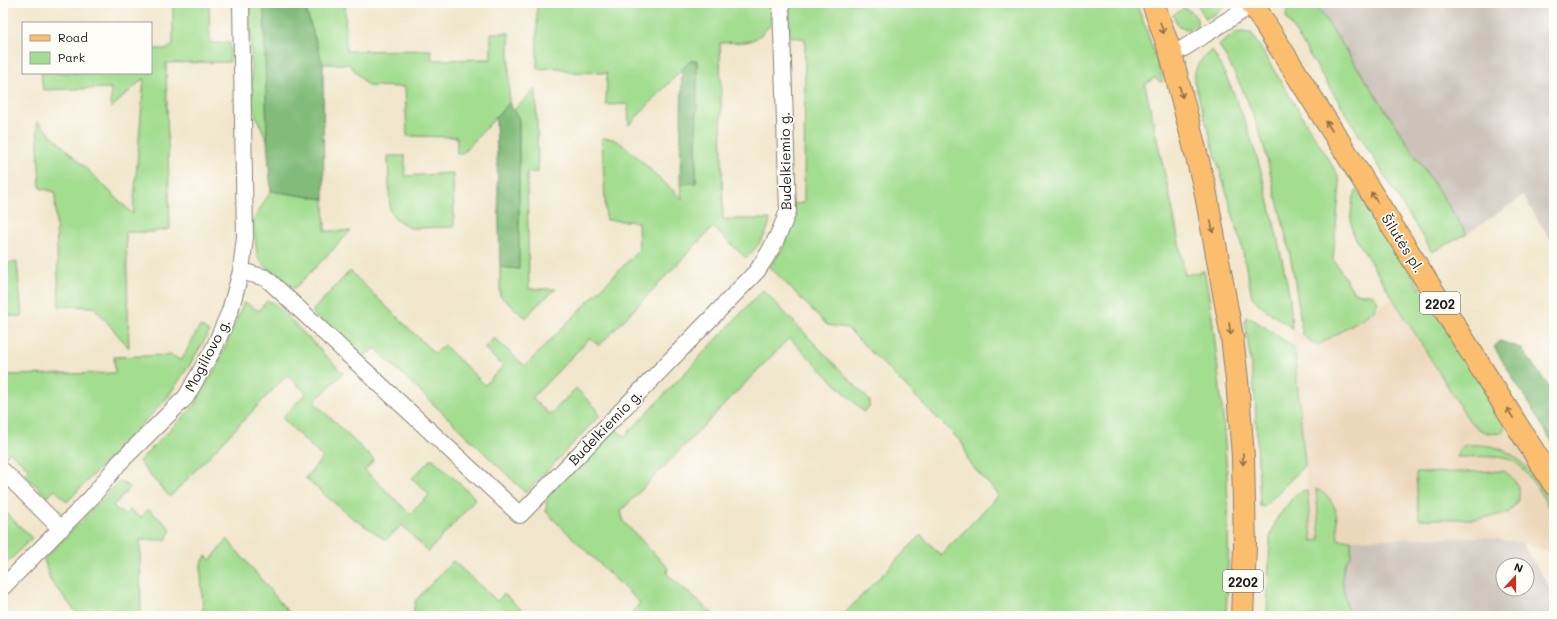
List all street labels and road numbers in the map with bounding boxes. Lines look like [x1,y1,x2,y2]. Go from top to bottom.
street label: Budelkiemio g. [775,112,795,210]
street label: Šilutės pl. [1377,210,1429,276]
road number: 2202 [1420,292,1460,314]
street label: Mogiliovo g. [180,315,234,395]
street label: Budelkiemio g. [564,385,646,469]
road number: 2202 [1223,570,1263,592]

